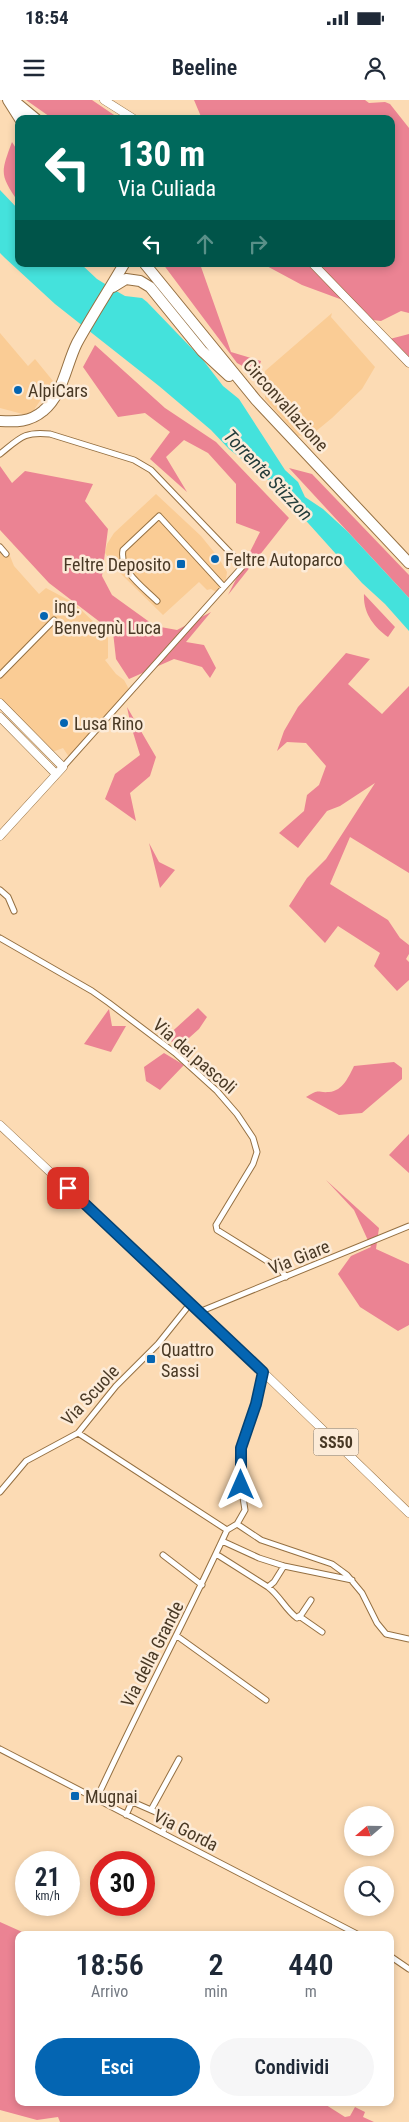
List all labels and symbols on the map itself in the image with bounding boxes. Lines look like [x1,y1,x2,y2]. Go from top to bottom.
street label: Circonvallazione [239,354,333,456]
place label: AlpiCars [28,380,88,401]
marker: AlpiCars [12,384,24,396]
water label: Torrente Stizzon [219,424,317,526]
place label: Feltre Autoparco [225,549,343,570]
marker: Feltre Autoparco [209,553,221,565]
place label: Feltre Deposito [64,554,171,575]
marker: Feltre Deposito [175,558,187,570]
place label: ing. Benvegnù Luca [54,596,161,638]
marker: ing. Benvegnù Luca [38,610,50,622]
place label: Lusa Rino [74,713,143,734]
marker: Lusa Rino [58,717,70,729]
street label: Via dei pascoli [149,1014,241,1098]
pin [47,1167,89,1209]
street label: Via Giare [265,1235,333,1279]
place label: Quattro Sassi [161,1339,214,1381]
marker: Quattro Sassi [145,1353,157,1365]
street label: Via Scuole [57,1360,123,1430]
road number: SS50 [314,1428,358,1455]
position arrow [214,1458,266,1510]
street label: Via della Grande [116,1598,188,1710]
place label: Mugnai [85,1786,138,1807]
marker: Mugnai [69,1790,81,1802]
street label: Via Gorda [150,1805,222,1855]
north arrow [344,1806,394,1856]
speed limit sign: 30 [90,1851,155,1916]

